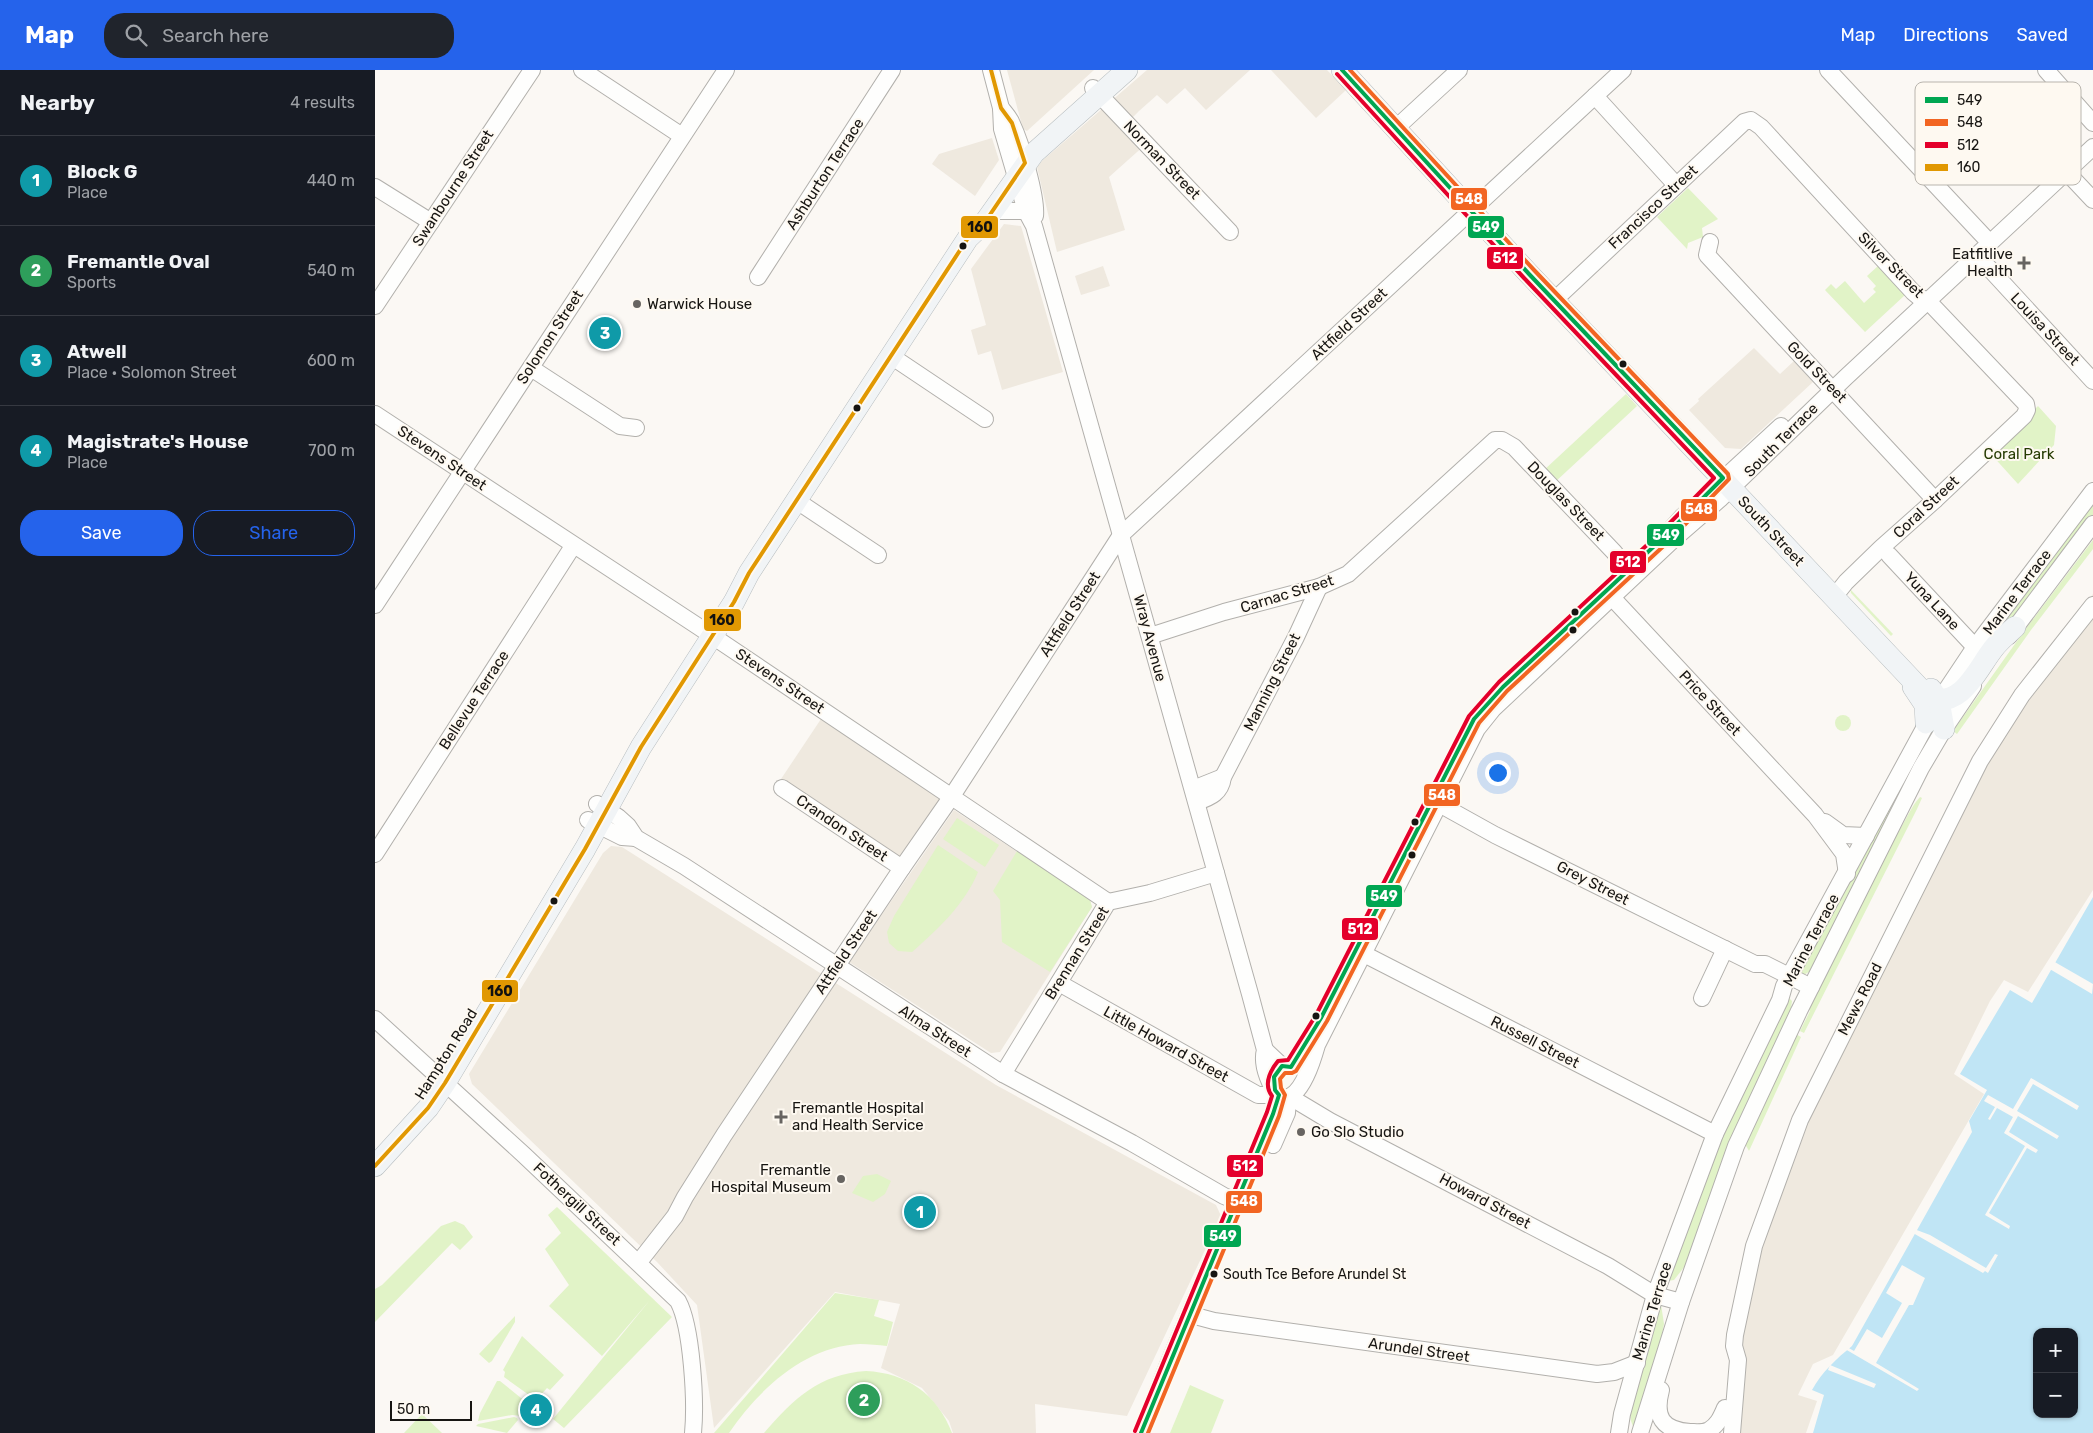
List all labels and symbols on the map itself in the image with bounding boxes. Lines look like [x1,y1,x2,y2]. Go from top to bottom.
legend [1915,82,2081,185]
text: 549 [1957,92,1982,109]
text: 548 [1957,114,1983,131]
street label: Ashburton Terrace [782,115,868,233]
street label: Norman Street [1120,117,1204,203]
street label: Swanbourne Street [409,126,497,250]
text: 512 [1957,137,1979,154]
text: 160 [1957,159,1980,176]
street label: Francisco Street [1605,161,1701,253]
line badge: 548 [1450,187,1488,211]
text: 548 [1455,191,1483,208]
line badge: 160 [960,215,999,239]
line badge: 549 [1467,215,1505,239]
text: 160 [967,219,993,236]
text: 549 [1472,219,1500,236]
street label: Silver Street [1854,228,1928,302]
unlabelled marker [958,241,968,251]
place label: Eatfitlive Health [1952,245,2013,280]
line badge: 512 [1486,246,1524,270]
text: 512 [1492,250,1518,267]
marker: Eatfitlive Health [2017,256,2031,270]
street label: Attfield Street [1307,284,1391,364]
street label: Solomon Street [513,287,587,387]
street label: Louisa Street [2007,289,2083,369]
place label: Warwick House [647,295,752,313]
marker: Warwick House [631,298,643,310]
pin: 3 [589,314,621,352]
street label: Gold Street [1783,338,1851,407]
unlabelled marker [1618,359,1628,369]
street label: South Terrace [1740,399,1822,481]
unlabelled marker [852,403,862,413]
street label: Stevens Street [394,422,490,494]
park label: Coral Park [1984,445,2055,463]
street label: Douglas Street [1524,458,1609,545]
street label: Coral Street [1889,472,1963,542]
street label: South Street [1734,492,1808,570]
line badge: 548 [1680,498,1718,522]
text: 548 [1685,501,1713,518]
line badge: 549 [1646,523,1685,547]
text: 549 [1652,527,1680,544]
street label: Marine Terrace [1979,546,2055,638]
line badge: 512 [1609,550,1647,574]
text: 512 [1615,554,1641,571]
street label: Attfield Street [1036,568,1104,660]
street label: Yuna Lane [1901,568,1963,634]
street label: Carnac Street [1238,571,1336,617]
street label: Wray Avenue [1130,593,1170,683]
unlabelled marker [1570,607,1580,617]
line badge: 160 [703,608,742,632]
text: 160 [709,612,735,629]
unlabelled marker [1568,625,1578,635]
street label: Manning Street [1240,630,1304,734]
street label: Stevens Street [732,645,828,717]
street label: Bellevue Terrace [435,647,513,753]
street label: Price Street [1675,667,1745,739]
your location [1485,760,1511,786]
line badge: 548 [1423,783,1461,807]
text: 548 [1428,787,1456,804]
street label: Crandon Street [793,791,891,865]
unlabelled marker [1410,817,1420,827]
unlabelled marker [1407,850,1417,860]
street label: Grey Street [1554,857,1632,909]
line badge: 549 [1365,884,1403,908]
text: 549 [1370,888,1398,905]
street label: Marine Terrace [1779,891,1843,989]
unlabelled marker [549,896,559,906]
street label: Brennan Street [1041,903,1113,1003]
street label: Attfield Street [811,906,881,998]
line badge: 512 [1341,917,1379,941]
text: 512 [1347,921,1373,938]
street label: Mews Road [1834,960,1886,1038]
line badge: 160 [481,979,519,1003]
text: 160 [487,983,513,1000]
street label: Alma Street [896,1001,975,1061]
street label: Little Howard Street [1100,1002,1232,1086]
street label: Hampton Road [411,1005,481,1103]
unlabelled marker [1311,1011,1321,1021]
street label: Russell Street [1488,1012,1582,1072]
place label: Fremantle Hospital and Health Service [792,1099,924,1134]
marker: Fremantle Hospital and Health Service [774,1110,788,1124]
place label: Go Slo Studio [1311,1123,1404,1141]
marker: Go Slo Studio [1295,1126,1307,1138]
line badge: 512 [1226,1154,1264,1178]
text: 512 [1232,1158,1258,1175]
street label: Fothergill Street [530,1159,625,1249]
place label: Fremantle Hospital Museum [711,1161,831,1196]
street label: Howard Street [1436,1169,1534,1233]
marker: Fremantle Hospital Museum [835,1173,847,1185]
line badge: 548 [1225,1190,1263,1214]
pin: 1 [904,1193,936,1231]
text: 548 [1230,1193,1258,1210]
line badge: 549 [1203,1224,1242,1248]
text: 549 [1209,1228,1237,1245]
street label: Marine Terrace [1628,1259,1676,1363]
place label: South Tce Before Arundel St [1223,1266,1407,1283]
marker: South Tce Before Arundel St [1209,1269,1219,1279]
street label: Arundel Street [1367,1334,1471,1366]
pin: 2 [848,1381,880,1419]
pin: 4 [520,1391,552,1429]
scale bar [390,1398,473,1421]

